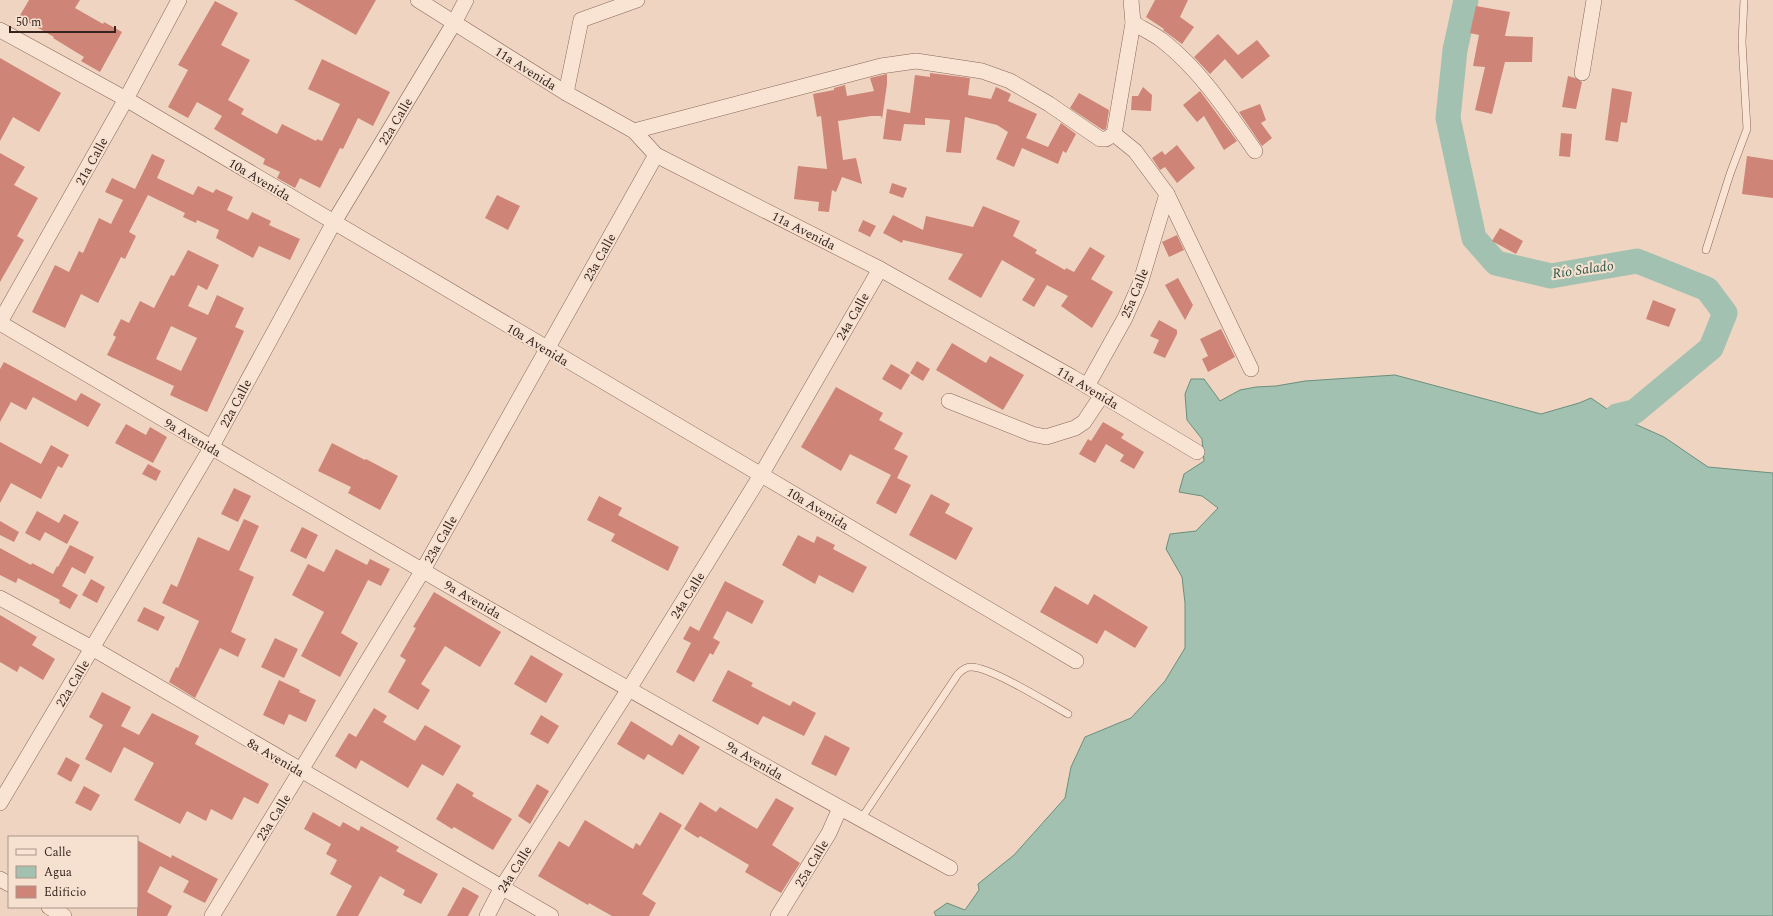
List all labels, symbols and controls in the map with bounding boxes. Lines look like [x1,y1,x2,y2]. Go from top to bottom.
scale bar [10,8,115,34]
text: 50 m [16,13,41,32]
street label: 11a Avenida [491,42,561,96]
street label: 22a Calle [374,94,418,149]
street label: 21a Calle [70,134,113,189]
street label: 10a Avenida [225,153,295,207]
street label: 11a Avenida [768,206,840,256]
street label: 23a Calle [578,230,621,285]
water label: Río Salado [1551,255,1615,284]
street label: 25a Calle [1116,265,1154,321]
street label: 24a Calle [831,289,875,344]
street label: 10a Avenida [503,318,573,372]
street label: 11a Avenida [1053,361,1123,415]
street label: 22a Calle [215,376,257,431]
street label: 9a Avenida [160,413,225,463]
street label: 10a Avenida [783,482,853,536]
street label: 23a Calle [419,512,463,567]
street label: 24a Calle [666,568,710,623]
street label: 9a Avenida [440,575,505,625]
street label: 22a Calle [51,656,95,711]
street label: 8a Avenida [243,733,308,783]
street label: 9a Avenida [722,736,787,786]
street label: 23a Calle [252,790,296,845]
legend [8,836,138,908]
street label: 25a Calle [790,836,834,891]
street label: 24a Calle [493,842,537,897]
text: Calle [44,843,72,862]
text: Agua [44,863,72,882]
text: Edificio [44,883,86,902]

